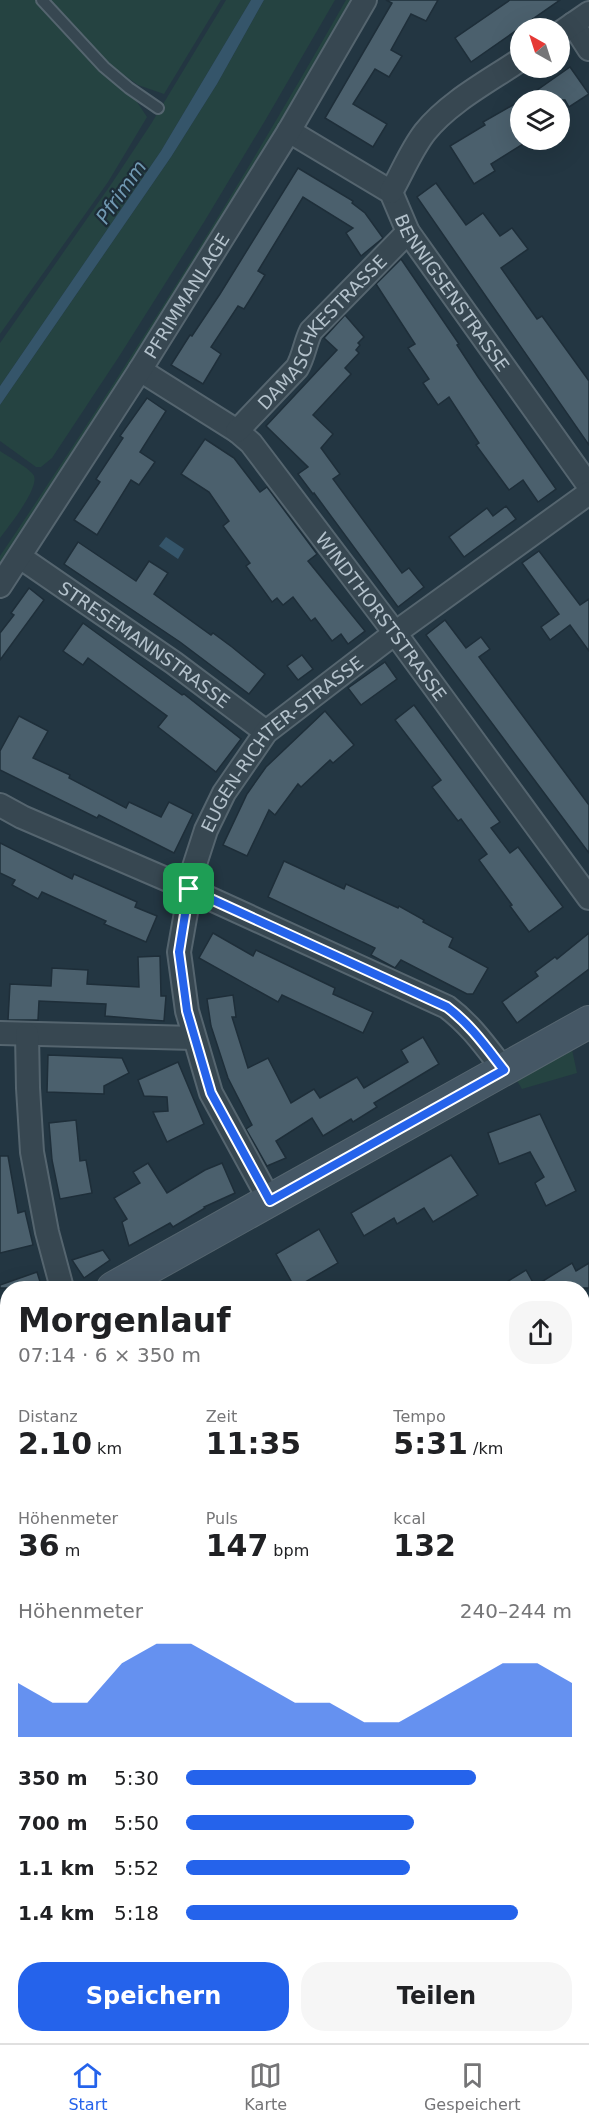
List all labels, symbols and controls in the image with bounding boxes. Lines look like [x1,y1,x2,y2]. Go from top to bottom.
north arrow [510,18,570,78]
map controls [510,18,570,150]
button: layers [510,90,570,150]
water label: Pfrimm [91,156,151,228]
street label: BENNIGSENSTRASSE [391,211,514,375]
street label: PFRIMMANLAGE [139,229,233,362]
street label: DAMASCHKESTRASSE [253,250,391,413]
street label: WINDTHORSTSTRASSE [312,528,451,705]
street label: STRESEMANNSTRASSE [55,576,234,712]
street label: EUGEN-RICHTER-STRASSE [196,651,367,835]
pin [163,863,214,914]
icon: arrive [172,872,205,905]
text: Morgenlauf [18,1301,231,1340]
button: share [509,1301,572,1364]
text: 07:14 · 6 × 350 m [18,1343,201,1367]
text: Distanz [18,1407,78,1426]
text: Zeit [206,1407,237,1426]
text: Tempo [393,1407,446,1426]
text: 2.10 [18,1426,92,1461]
text: 11:35 [206,1426,301,1461]
text: 5:31 [393,1426,468,1461]
text: km [92,1439,122,1458]
text: /km [468,1439,503,1458]
text: Höhenmeter [18,1509,118,1528]
text: Puls [206,1509,238,1528]
text: kcal [393,1509,426,1528]
text: 36 [18,1528,60,1563]
text: 147 [206,1528,268,1563]
text: 132 [393,1528,456,1563]
text: m [60,1541,80,1560]
text: bpm [268,1541,309,1560]
text: Höhenmeter [18,1599,143,1623]
text: 240–244 m [460,1599,572,1623]
text: 350 m [18,1766,88,1790]
text: 5:30 [114,1766,159,1790]
text: 700 m [18,1811,88,1835]
text: 5:50 [114,1811,159,1835]
text: 1.1 km [18,1856,95,1880]
text: 5:52 [114,1856,159,1880]
text: 1.4 km [18,1901,95,1925]
text: 5:18 [114,1901,159,1925]
button: Speichern [18,1962,289,2031]
button: Teilen [301,1962,572,2031]
tab: Start [68,2059,108,2114]
tab: Karte [244,2059,287,2114]
tab: Gespeichert [424,2059,521,2114]

